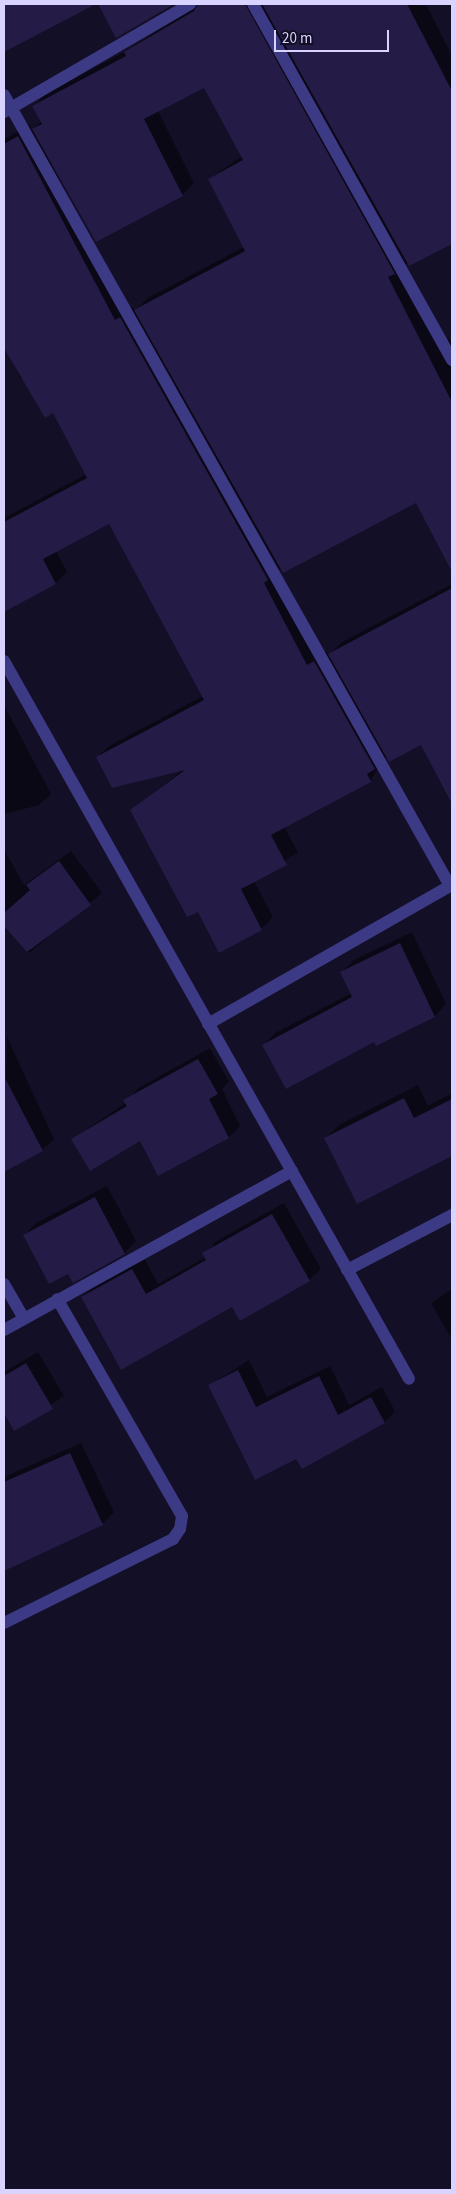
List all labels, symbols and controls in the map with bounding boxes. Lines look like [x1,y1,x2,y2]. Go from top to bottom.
scale bar [276,20,391,52]
text: 20 m [282,28,312,49]

